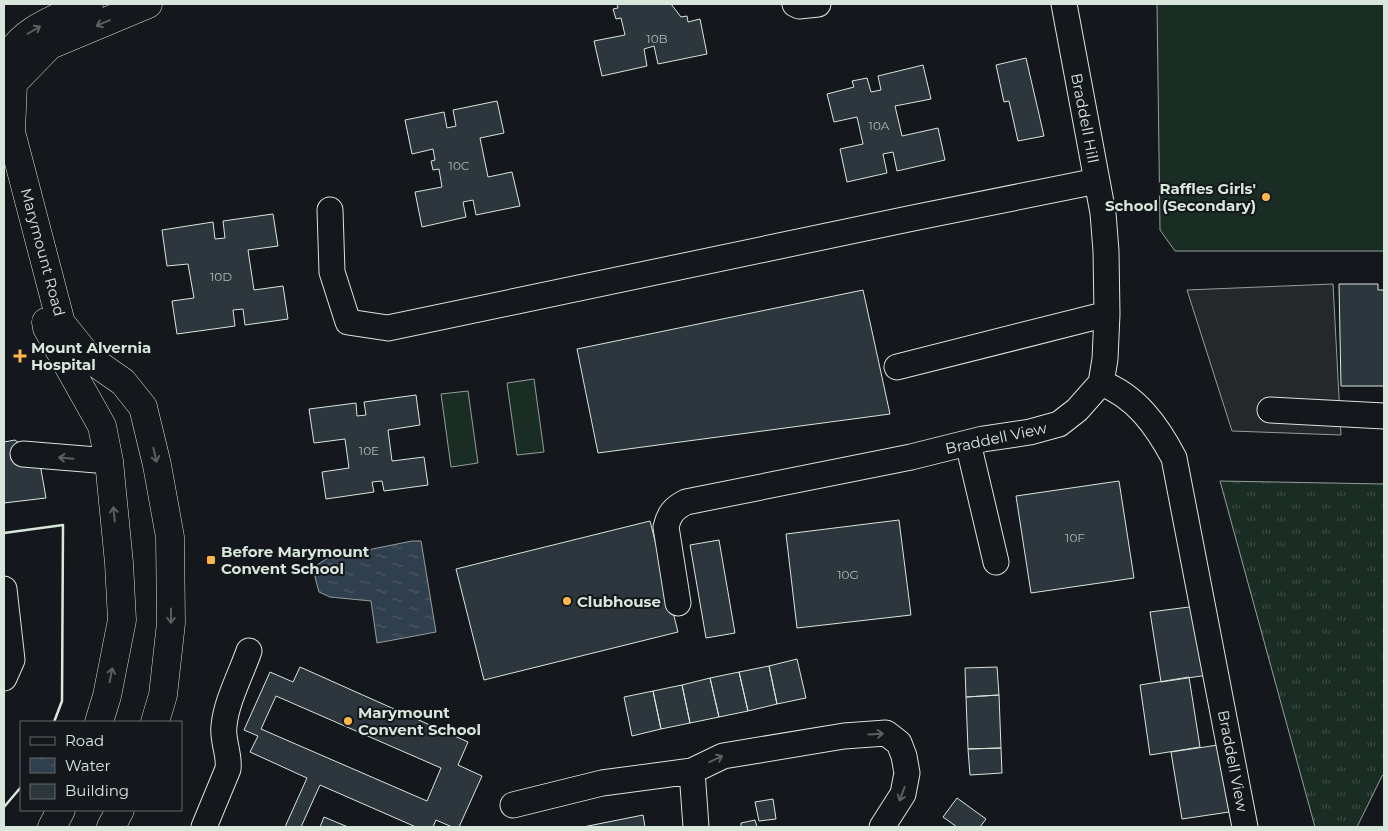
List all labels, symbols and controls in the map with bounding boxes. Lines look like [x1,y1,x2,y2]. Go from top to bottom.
one-way arrow [96,18,111,28]
one-way arrow [27,24,41,34]
house number: 10B [646,31,668,46]
street label: Braddell Hill [1067,71,1103,165]
house number: 10A [869,118,890,133]
house number: 10C [449,158,470,173]
place label: Raffles Girls' School (Secondary) [1105,179,1256,215]
street label: Marymount Road [17,186,69,318]
marker: Raffles Girls' School (Secondary) [1260,191,1272,203]
house number: 10D [210,269,232,284]
place label: Mount Alvernia Hospital [31,338,151,374]
marker: Mount Alvernia Hospital [13,349,27,363]
street label: Braddell View [943,418,1049,458]
house number: 10E [359,443,379,458]
one-way arrow [151,446,160,462]
one-way arrow [58,453,74,463]
one-way arrow [109,506,119,522]
house number: 10F [1065,530,1085,545]
place label: Before Marymount Convent School [221,542,370,578]
marker: Before Marymount Convent School [205,554,217,566]
house number: 10G [837,567,859,582]
place label: Clubhouse [577,592,661,611]
marker: Clubhouse [561,595,573,607]
one-way arrow [166,607,176,623]
one-way arrow [107,668,116,684]
place label: Marymount Convent School [358,703,481,739]
street label: Braddell View [1214,708,1252,814]
marker: Marymount Convent School [342,715,354,727]
legend [20,721,182,811]
one-way arrow [868,729,884,738]
text: Road [65,731,104,750]
one-way arrow [708,754,723,764]
text: Water [65,756,111,775]
text: Building [65,781,129,800]
one-way arrow [896,786,906,801]

